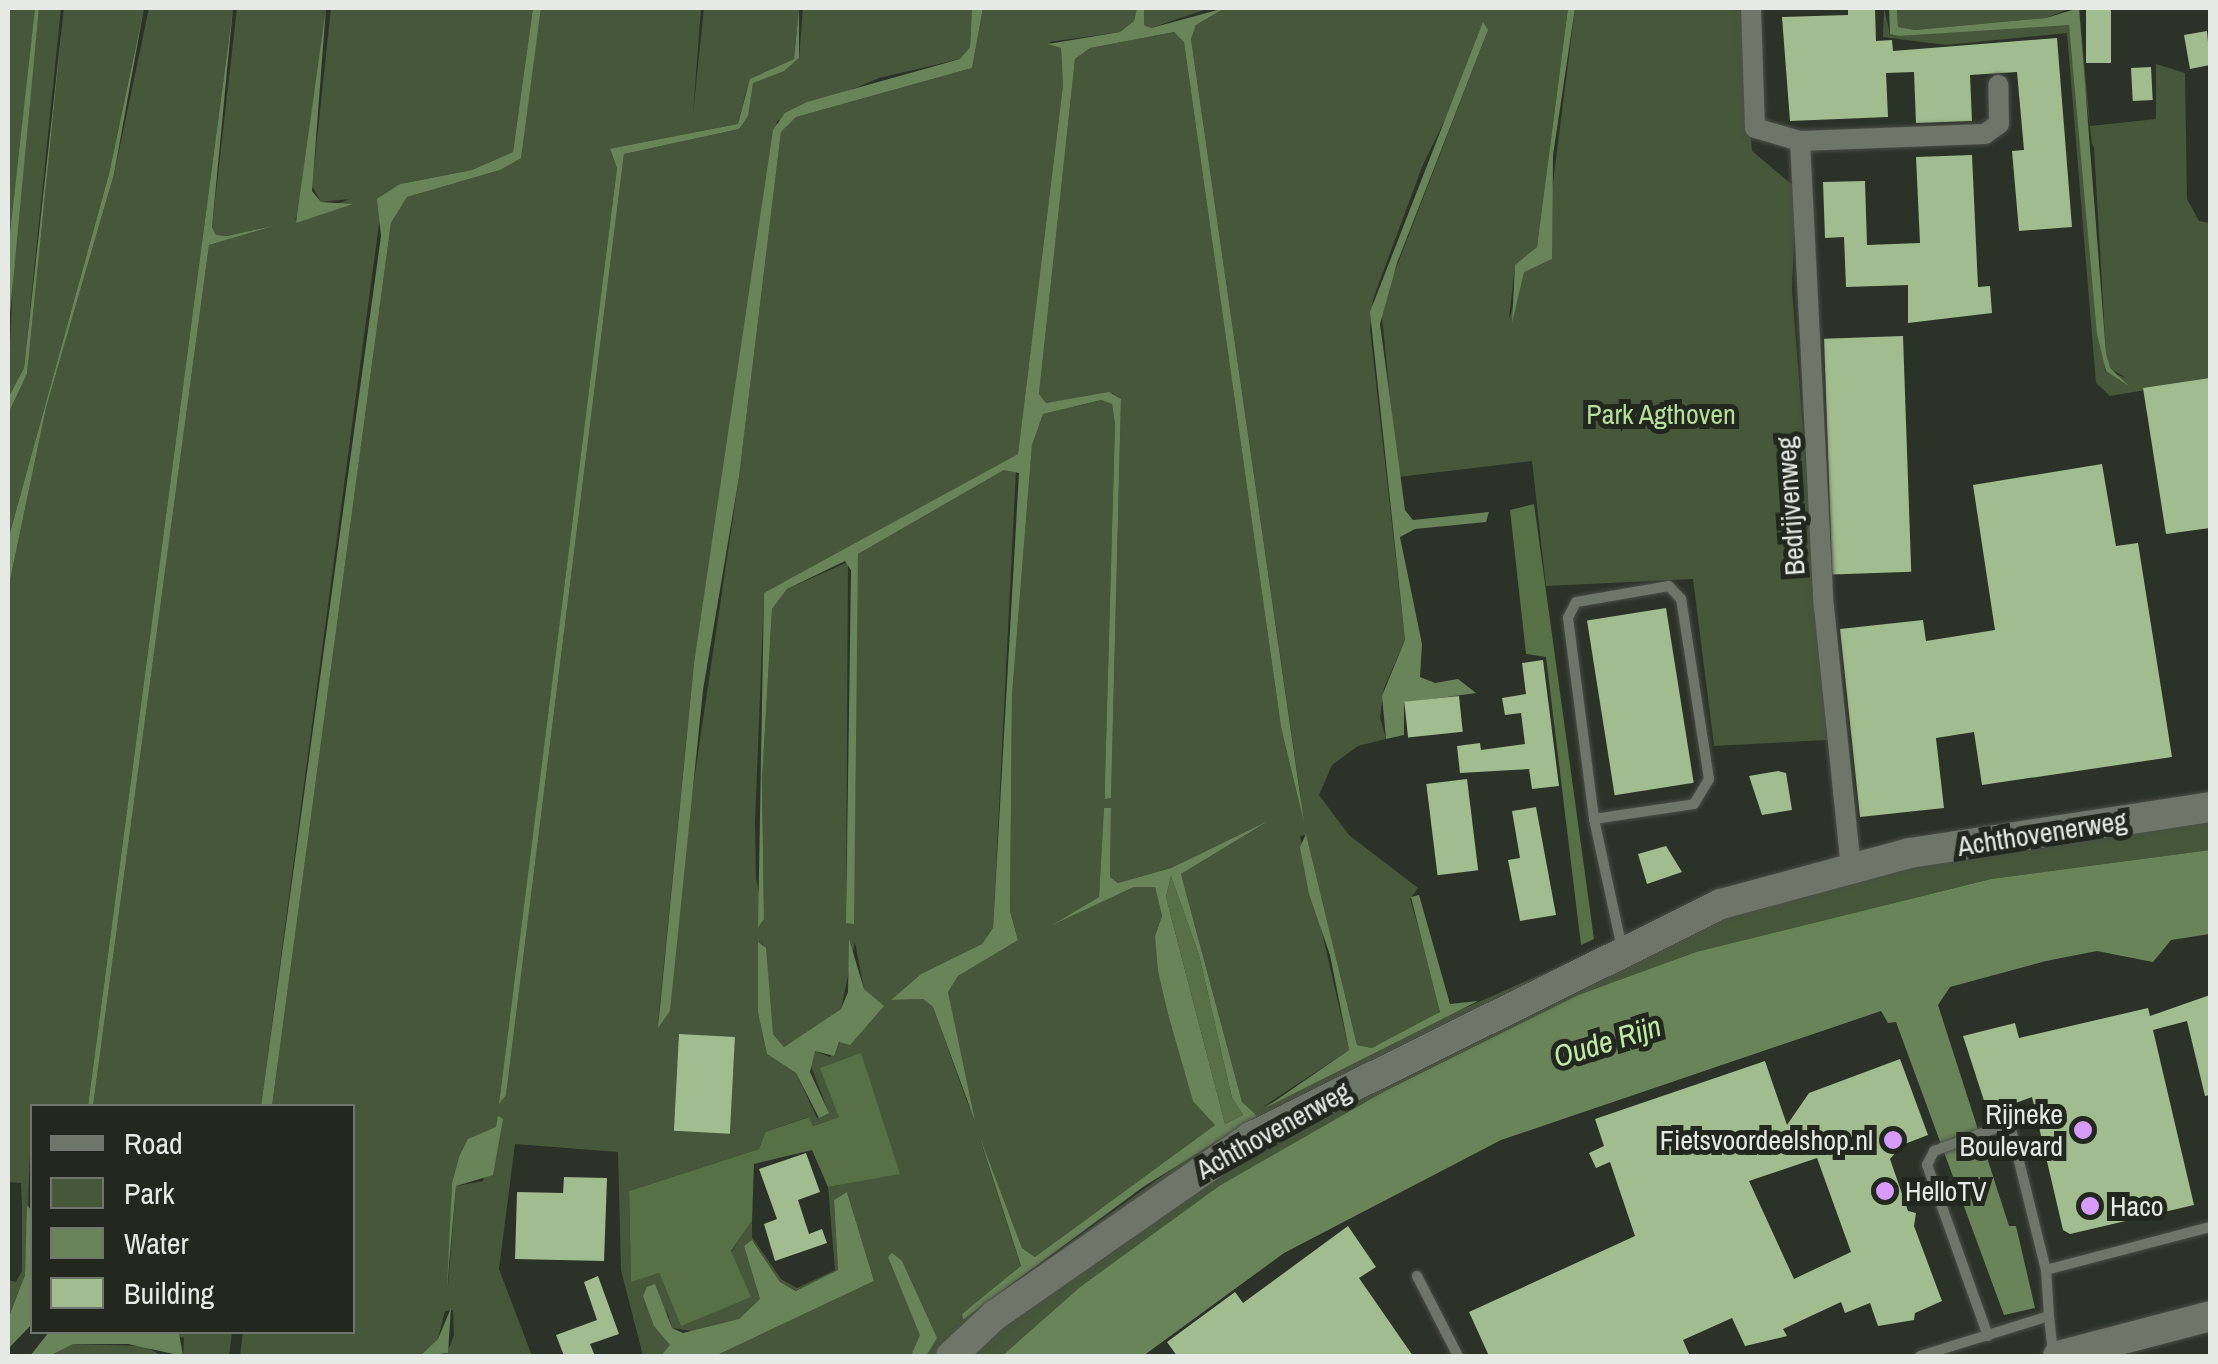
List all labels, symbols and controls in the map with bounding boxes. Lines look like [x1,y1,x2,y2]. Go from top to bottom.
park label: Park Agthoven [1586,397,1736,431]
street label: Bedrijvenweg [1768,435,1812,577]
street label: Achthovenerweg [1955,803,2129,863]
water label: Oude Rijn [1549,1008,1665,1074]
street label: Achthovenerweg [1190,1074,1356,1186]
place label: Rijneke Boulevard [1960,1097,2063,1163]
legend [30,1104,355,1334]
marker: Rijneke Boulevard [2072,1119,2094,1141]
text: Road [124,1123,183,1163]
place label: Fietsvoordeelshop.nl [1660,1123,1873,1157]
marker: Fietsvoordeelshop.nl [1882,1129,1904,1151]
text: Park [124,1173,175,1213]
place label: HelloTV [1905,1174,1987,1208]
marker: HelloTV [1874,1180,1896,1202]
place label: Haco [2110,1189,2164,1223]
marker: Haco [2079,1195,2101,1217]
text: Water [124,1223,189,1263]
text: Building [124,1273,214,1313]

